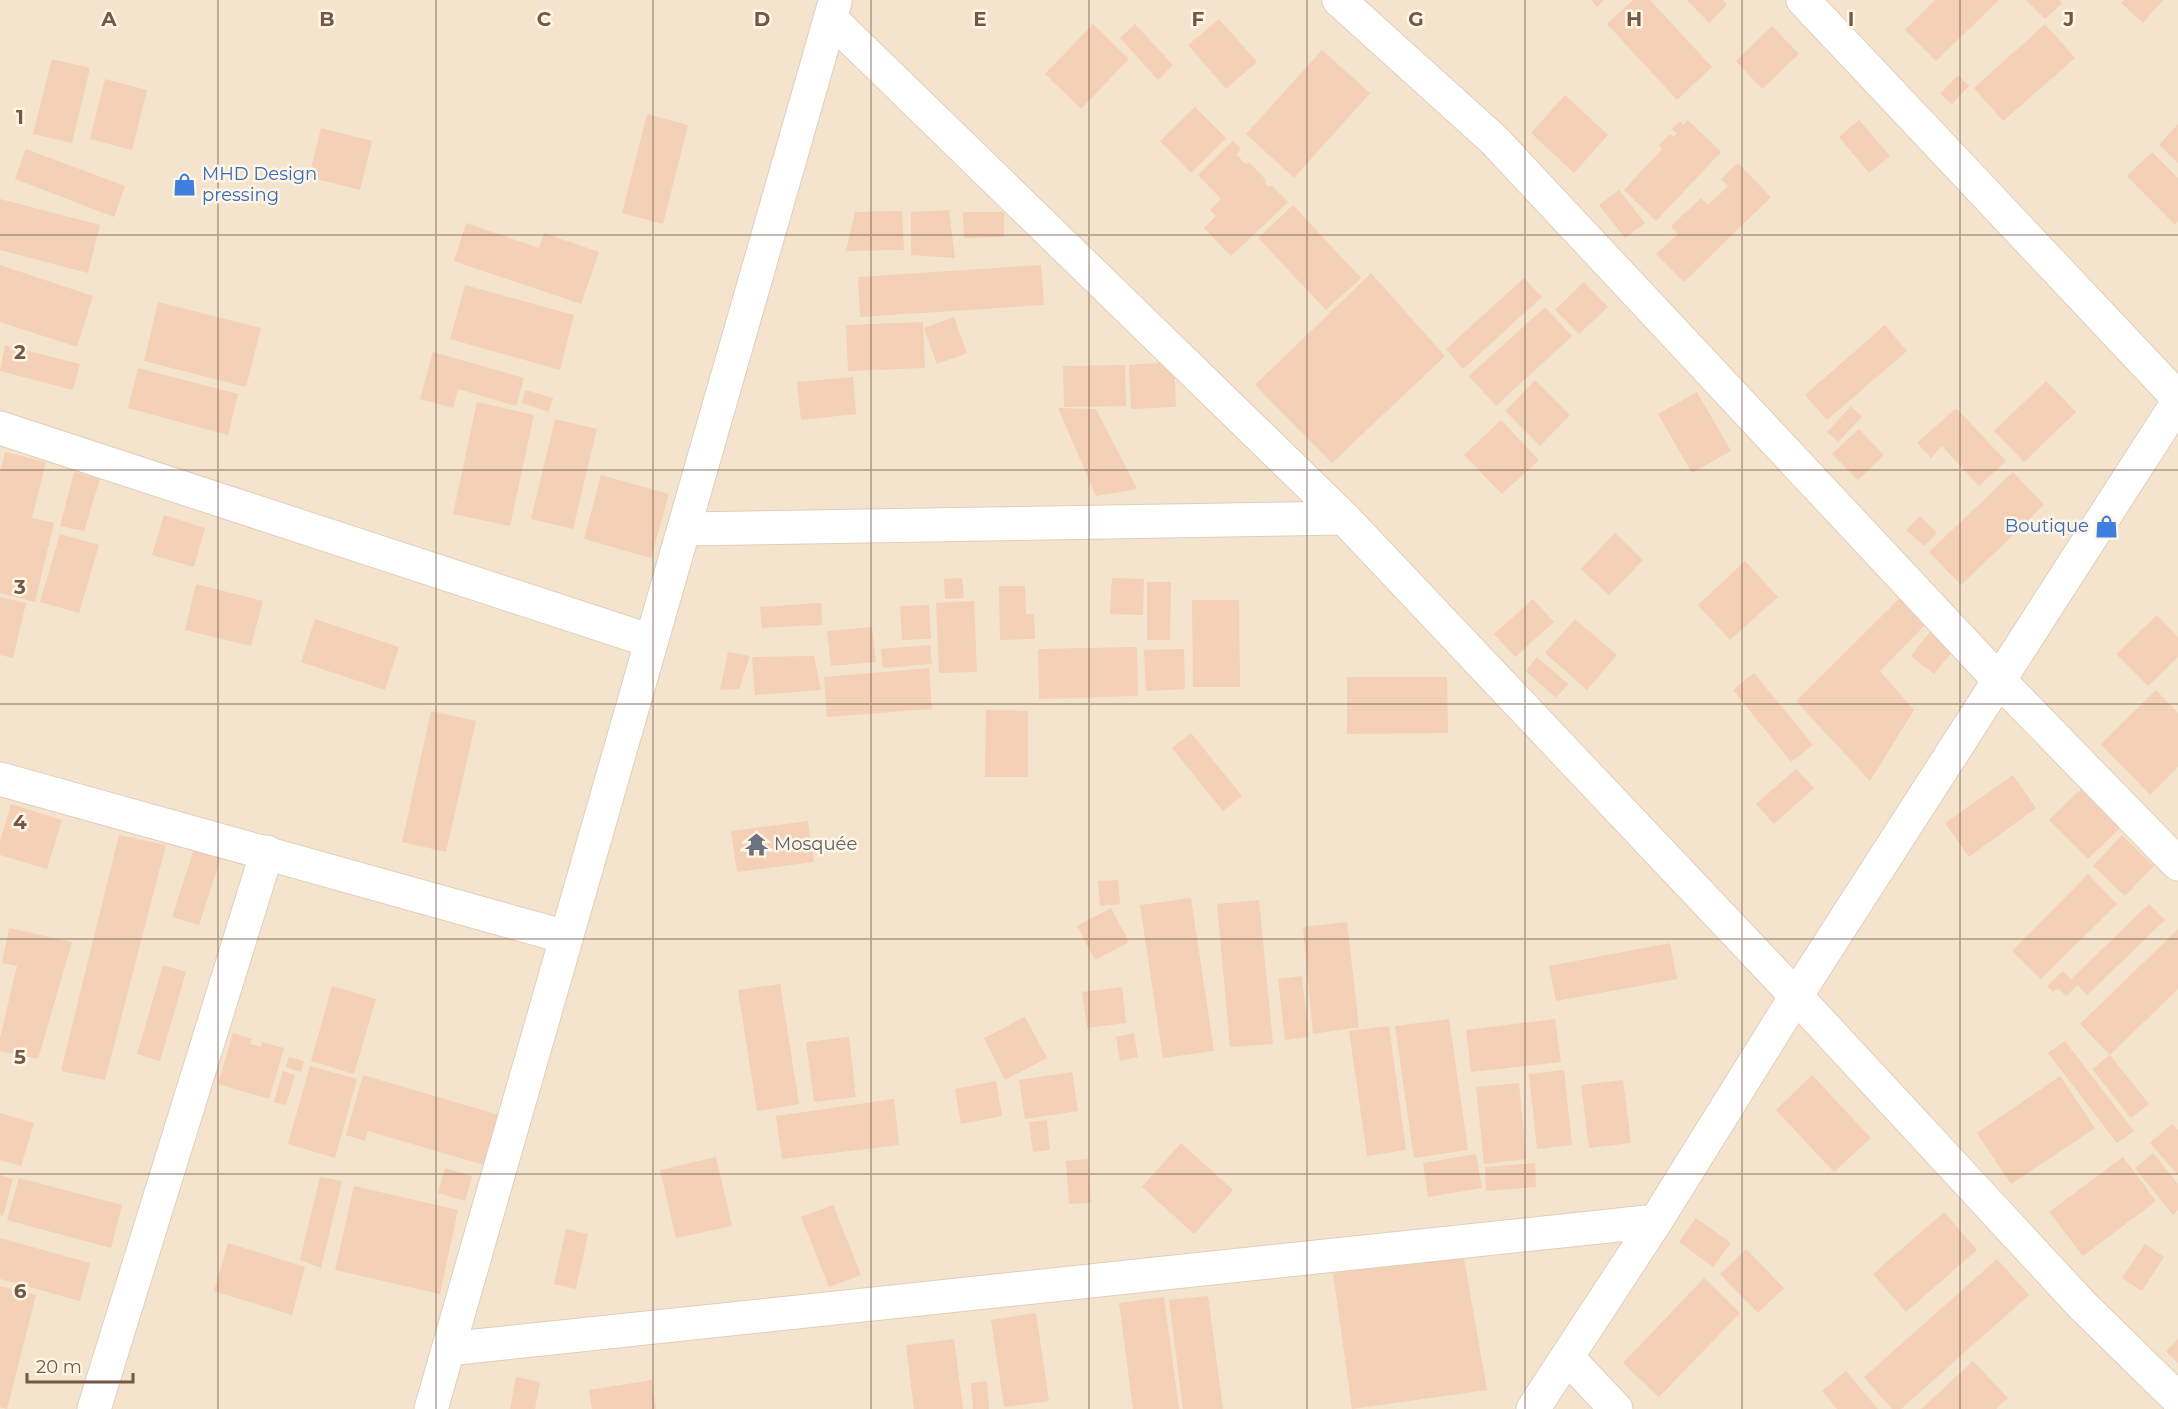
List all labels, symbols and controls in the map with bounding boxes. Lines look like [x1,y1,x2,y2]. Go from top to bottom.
text: A [100,7,117,31]
text: B [319,7,335,31]
text: C [537,7,552,31]
text: D [754,7,770,31]
text: E [973,7,987,31]
text: F [1192,7,1205,31]
text: G [1408,7,1424,31]
text: H [1626,7,1642,31]
text: I [1848,7,1854,31]
text: J [2063,7,2074,31]
text: 1 [16,105,24,129]
place label: MHD Design pressing [202,163,317,206]
shop icon: MHD Design pressing [171,171,197,197]
text: 2 [14,340,26,364]
shop icon: Boutique [2094,513,2120,539]
place label: Boutique [2005,515,2089,537]
text: 3 [13,575,26,599]
text: 4 [13,810,27,834]
temple icon: Mosquée [743,831,769,857]
place label: Mosquée [774,833,857,855]
text: 5 [14,1045,26,1069]
text: 6 [14,1279,27,1303]
scale bar [27,1346,134,1384]
text: 20 m [36,1356,82,1378]

